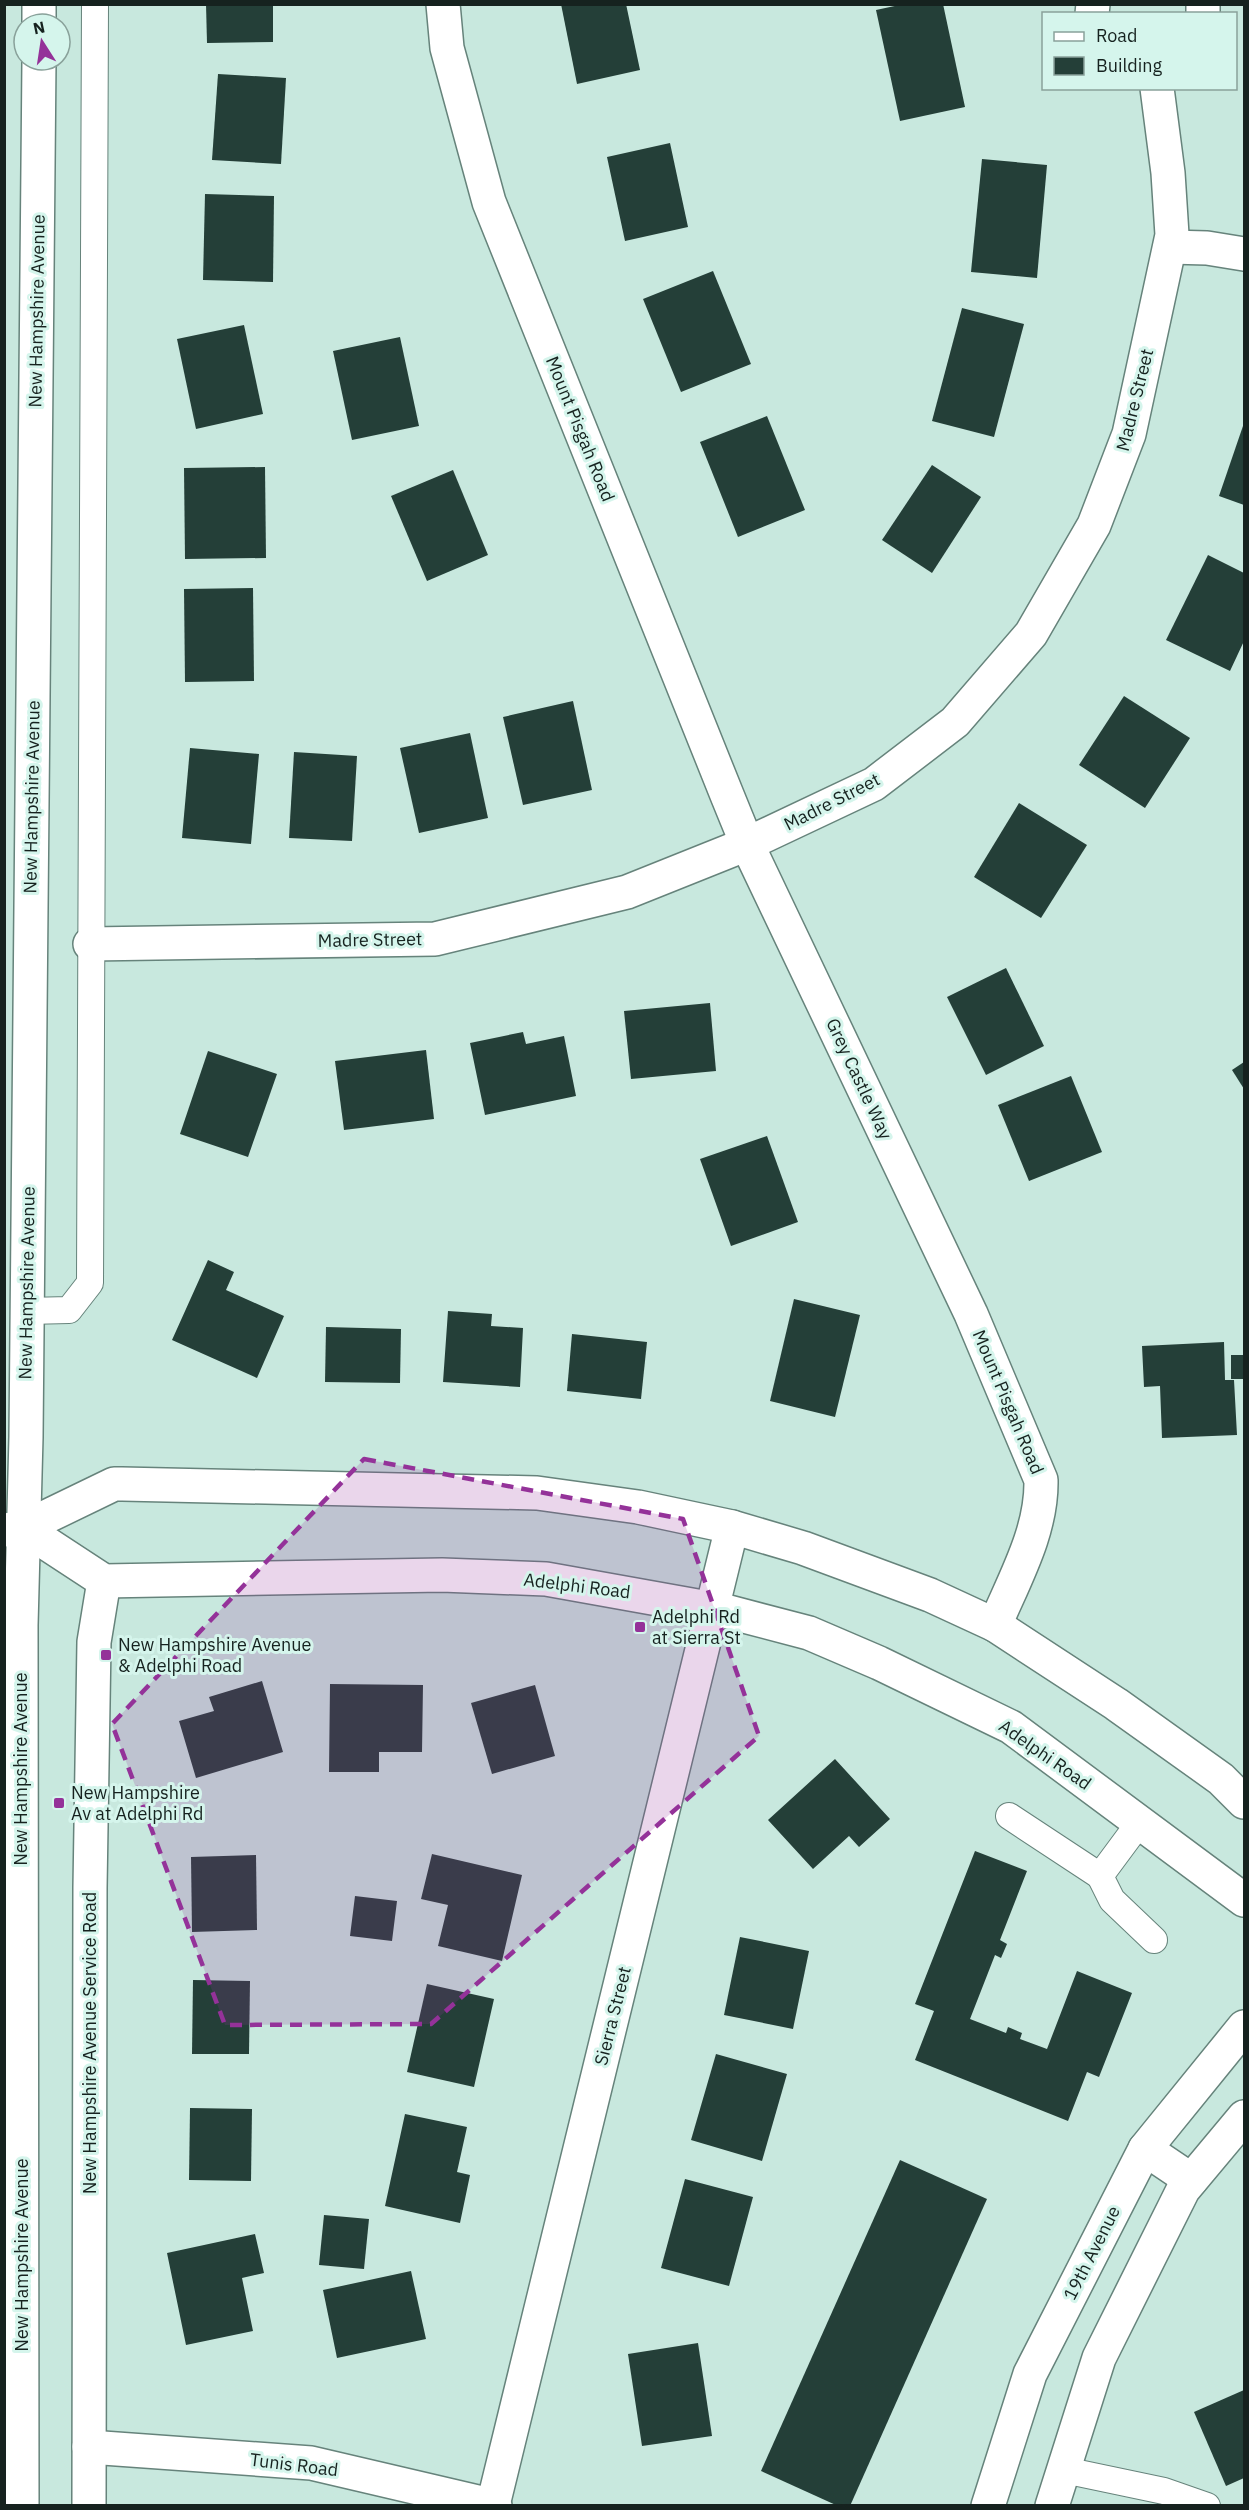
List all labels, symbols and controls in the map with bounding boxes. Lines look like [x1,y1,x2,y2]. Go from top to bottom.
north arrow [12,12,72,72]
legend [1042,12,1237,90]
text: N [31,16,47,38]
text: Road [1096,24,1137,47]
text: Building [1096,54,1163,77]
street label: New Hampshire Avenue [23,214,50,408]
street label: Madre Street [1111,346,1158,453]
street label: Mount Pisgah Road [541,353,620,505]
street label: New Hampshire Avenue [18,700,45,894]
street label: Madre Street [780,768,884,836]
street label: Madre Street [317,927,423,952]
street label: Grey Castle Way [821,1014,898,1143]
street label: New Hampshire Avenue [13,1186,40,1380]
street label: Mount Pisgah Road [968,1326,1049,1477]
street label: Adelphi Road [522,1568,632,1603]
place label: Adelphi Rd at Sierra St [652,1605,741,1649]
marker: Adelphi Rd at Sierra St [633,1620,647,1634]
place label: New Hampshire Avenue & Adelphi Road [118,1633,311,1677]
marker: New Hampshire Avenue & Adelphi Road [99,1648,113,1662]
street label: New Hampshire Avenue [9,1672,32,1866]
street label: Adelphi Road [995,1714,1096,1795]
place label: New Hampshire Av at Adelphi Rd [71,1781,203,1825]
marker: New Hampshire Av at Adelphi Rd [52,1796,66,1810]
street label: New Hampshire Avenue Service Road [78,1892,101,2194]
street label: Sierra Street [589,1964,636,2068]
street label: New Hampshire Avenue [10,2158,33,2352]
street label: 19th Avenue [1058,2202,1125,2304]
street label: Tunis Road [249,2448,340,2481]

